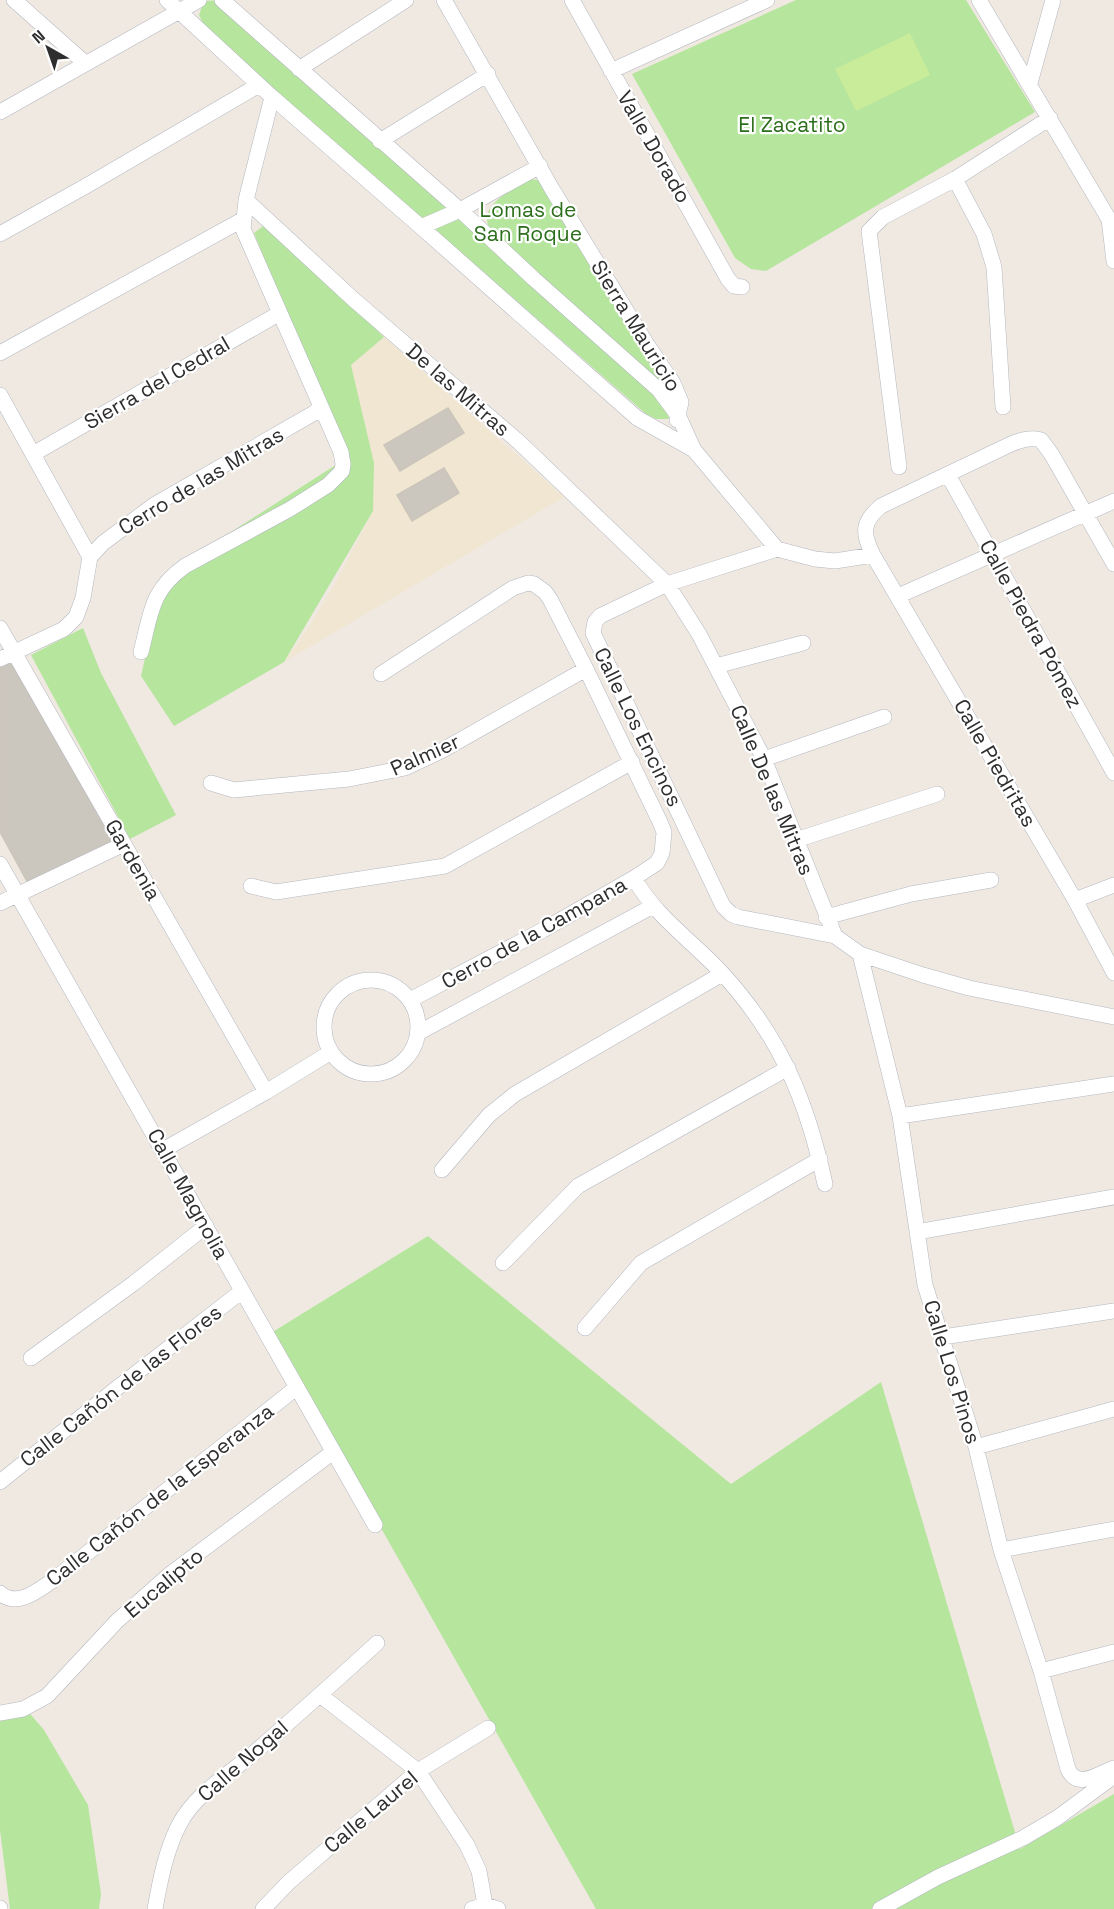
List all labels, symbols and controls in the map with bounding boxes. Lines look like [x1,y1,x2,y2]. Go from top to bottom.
north arrow [18,18,78,78]
text: N [28,25,50,48]
street label: Valle Dorado [611,86,697,208]
park label: El Zacatito [738,111,846,138]
park label: Lomas de San Roque [474,196,582,247]
street label: Sierra Mauricio [585,255,688,396]
street label: Sierra del Cedral [79,330,235,435]
street label: De las Mitras [401,337,516,442]
street label: Cerro de las Mitras [113,421,288,541]
street label: Calle Piedra Pómez [974,535,1089,713]
street label: Calle Los Encinos [588,643,689,811]
street label: Calle Piedritas [948,694,1043,831]
street label: Calle De las Mitras [724,700,821,879]
street label: Palmier [386,727,464,782]
street label: Gardenia [99,814,168,905]
street label: Cerro de la Campana [436,870,631,995]
street label: Calle Magnolia [141,1124,235,1264]
street label: Calle Los Pinos [918,1297,987,1447]
street label: Calle Cañón de las Flores [14,1298,227,1473]
street label: Calle Cañón de la Esperanza [40,1397,279,1592]
street label: Eucalipto [119,1542,209,1623]
street label: Calle Nogal [192,1714,294,1807]
street label: Calle Laurel [318,1764,423,1859]

